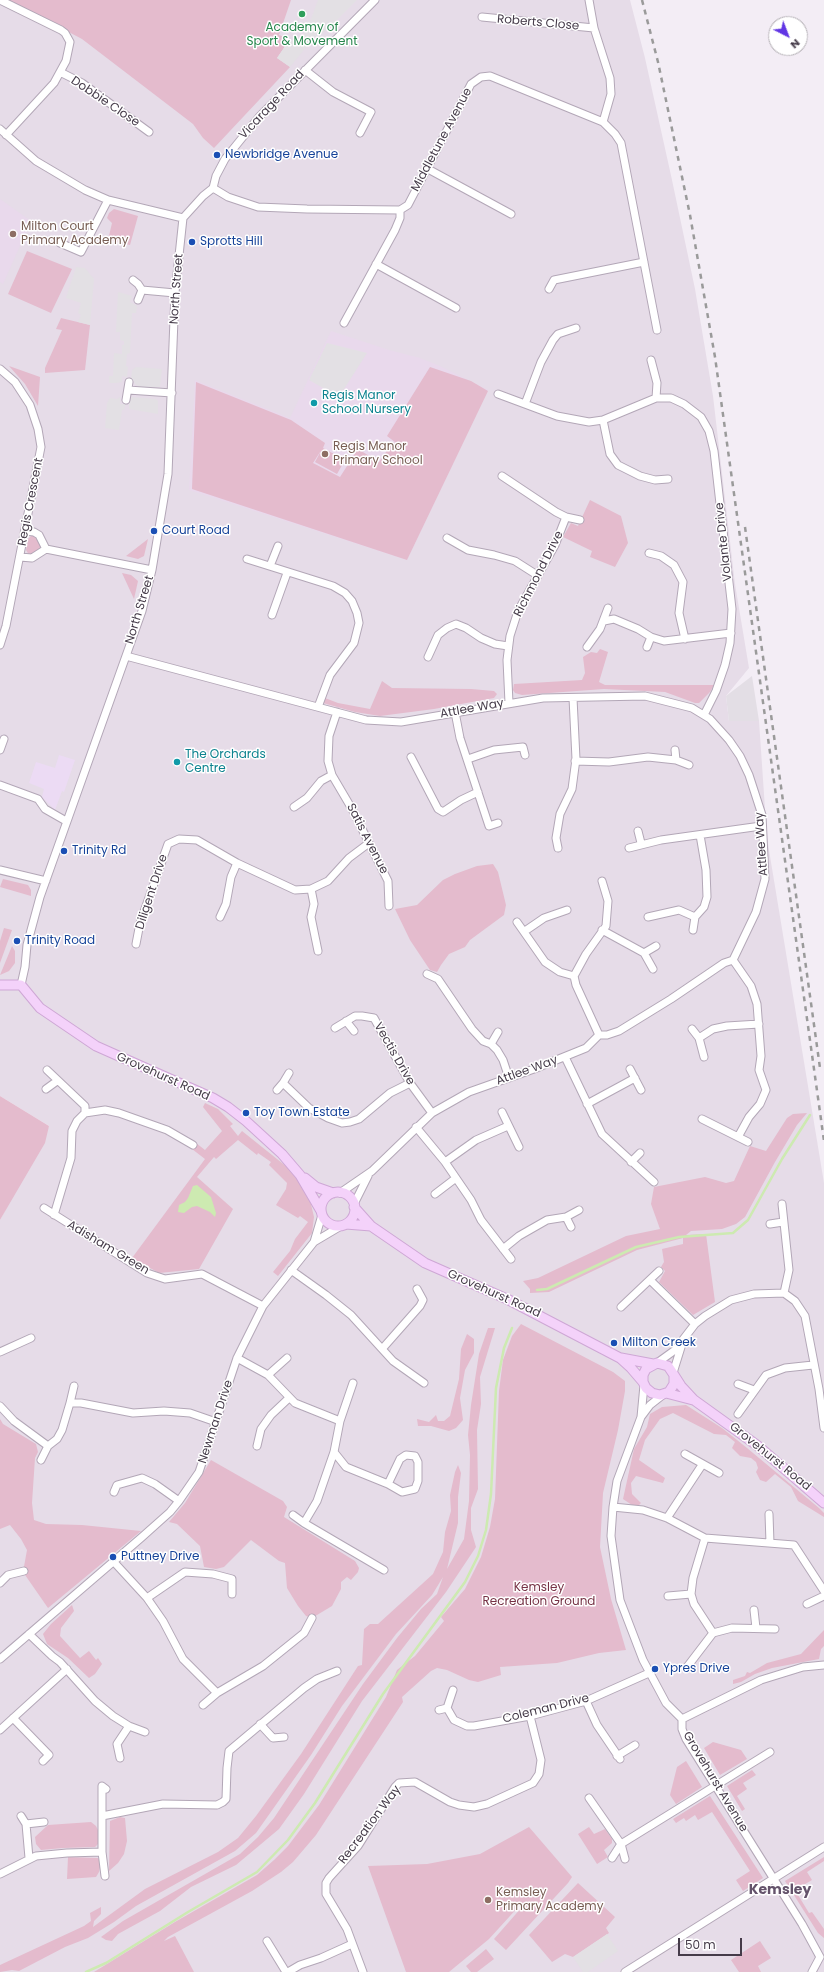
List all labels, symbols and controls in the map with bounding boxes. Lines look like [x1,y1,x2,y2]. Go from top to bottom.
marker: Academy of Sport & Movement [297,9,307,19]
street label: Roberts Close [496,12,580,34]
north arrow [768,16,808,56]
place label: Academy of Sport & Movement [247,21,357,49]
text: N [787,35,804,53]
street label: Vicarage Road [236,68,308,142]
street label: Dobbie Close [68,74,142,130]
street label: Middletune Avenue [409,86,475,194]
place label: Newbridge Avenue [225,148,338,162]
marker: Newbridge Avenue [212,150,222,160]
place label: Milton Court Primary Academy [21,220,128,248]
marker: Milton Court Primary Academy [8,229,18,239]
place label: Sprotts Hill [200,235,263,249]
marker: Sprotts Hill [187,237,197,247]
street label: North Street [167,253,187,325]
place label: Regis Manor School Nursery [322,389,411,417]
marker: Regis Manor School Nursery [309,398,319,408]
place label: Regis Manor Primary School [333,440,423,468]
marker: Regis Manor Primary School [320,449,330,459]
street label: Regis Crescent [15,457,47,547]
street label: Volante Drive [713,502,735,582]
place label: Court Road [162,524,230,538]
marker: Court Road [149,526,159,536]
street label: Richmond Drive [511,529,567,619]
street label: North Street [123,574,157,646]
street label: Attlee Way [439,696,505,722]
place label: The Orchards Centre [185,748,266,776]
marker: The Orchards Centre [172,757,182,767]
street label: Satis Avenue [343,801,391,877]
street label: Attlee Way [753,811,771,877]
place label: Trinity Rd [72,844,126,858]
marker: Trinity Rd [59,846,69,856]
street label: Diligent Drive [133,853,171,931]
place label: Trinity Road [25,934,95,948]
marker: Trinity Road [12,936,22,946]
street label: Vectis Drive [370,1020,418,1088]
street label: Grovehurst Road [114,1050,212,1104]
street label: Attlee Way [494,1053,560,1089]
place label: Toy Town Estate [254,1106,350,1120]
marker: Toy Town Estate [241,1108,251,1118]
street label: Adisham Green [64,1218,152,1278]
street label: Grovehurst Road [445,1267,543,1321]
place label: Milton Creek [622,1336,696,1350]
marker: Milton Creek [609,1338,619,1348]
street label: Newman Drive [196,1378,236,1466]
street label: Grovehurst Road [726,1420,814,1494]
place label: Puttney Drive [121,1550,200,1564]
marker: Puttney Drive [108,1552,118,1562]
park label: Kemsley Recreation Ground [483,1581,595,1609]
place label: Ypres Drive [663,1662,730,1676]
marker: Ypres Drive [650,1664,660,1674]
street label: Coleman Drive [501,1691,591,1727]
street label: Grovehurst Avenue [679,1729,751,1835]
street label: Recreation Way [336,1783,404,1867]
district label: Kemsley [749,1882,811,1898]
place label: Kemsley Primary Academy [496,1886,603,1914]
marker: Kemsley Primary Academy [483,1895,493,1905]
scale bar [680,1930,744,1956]
text: 50 m [685,1936,716,1953]

